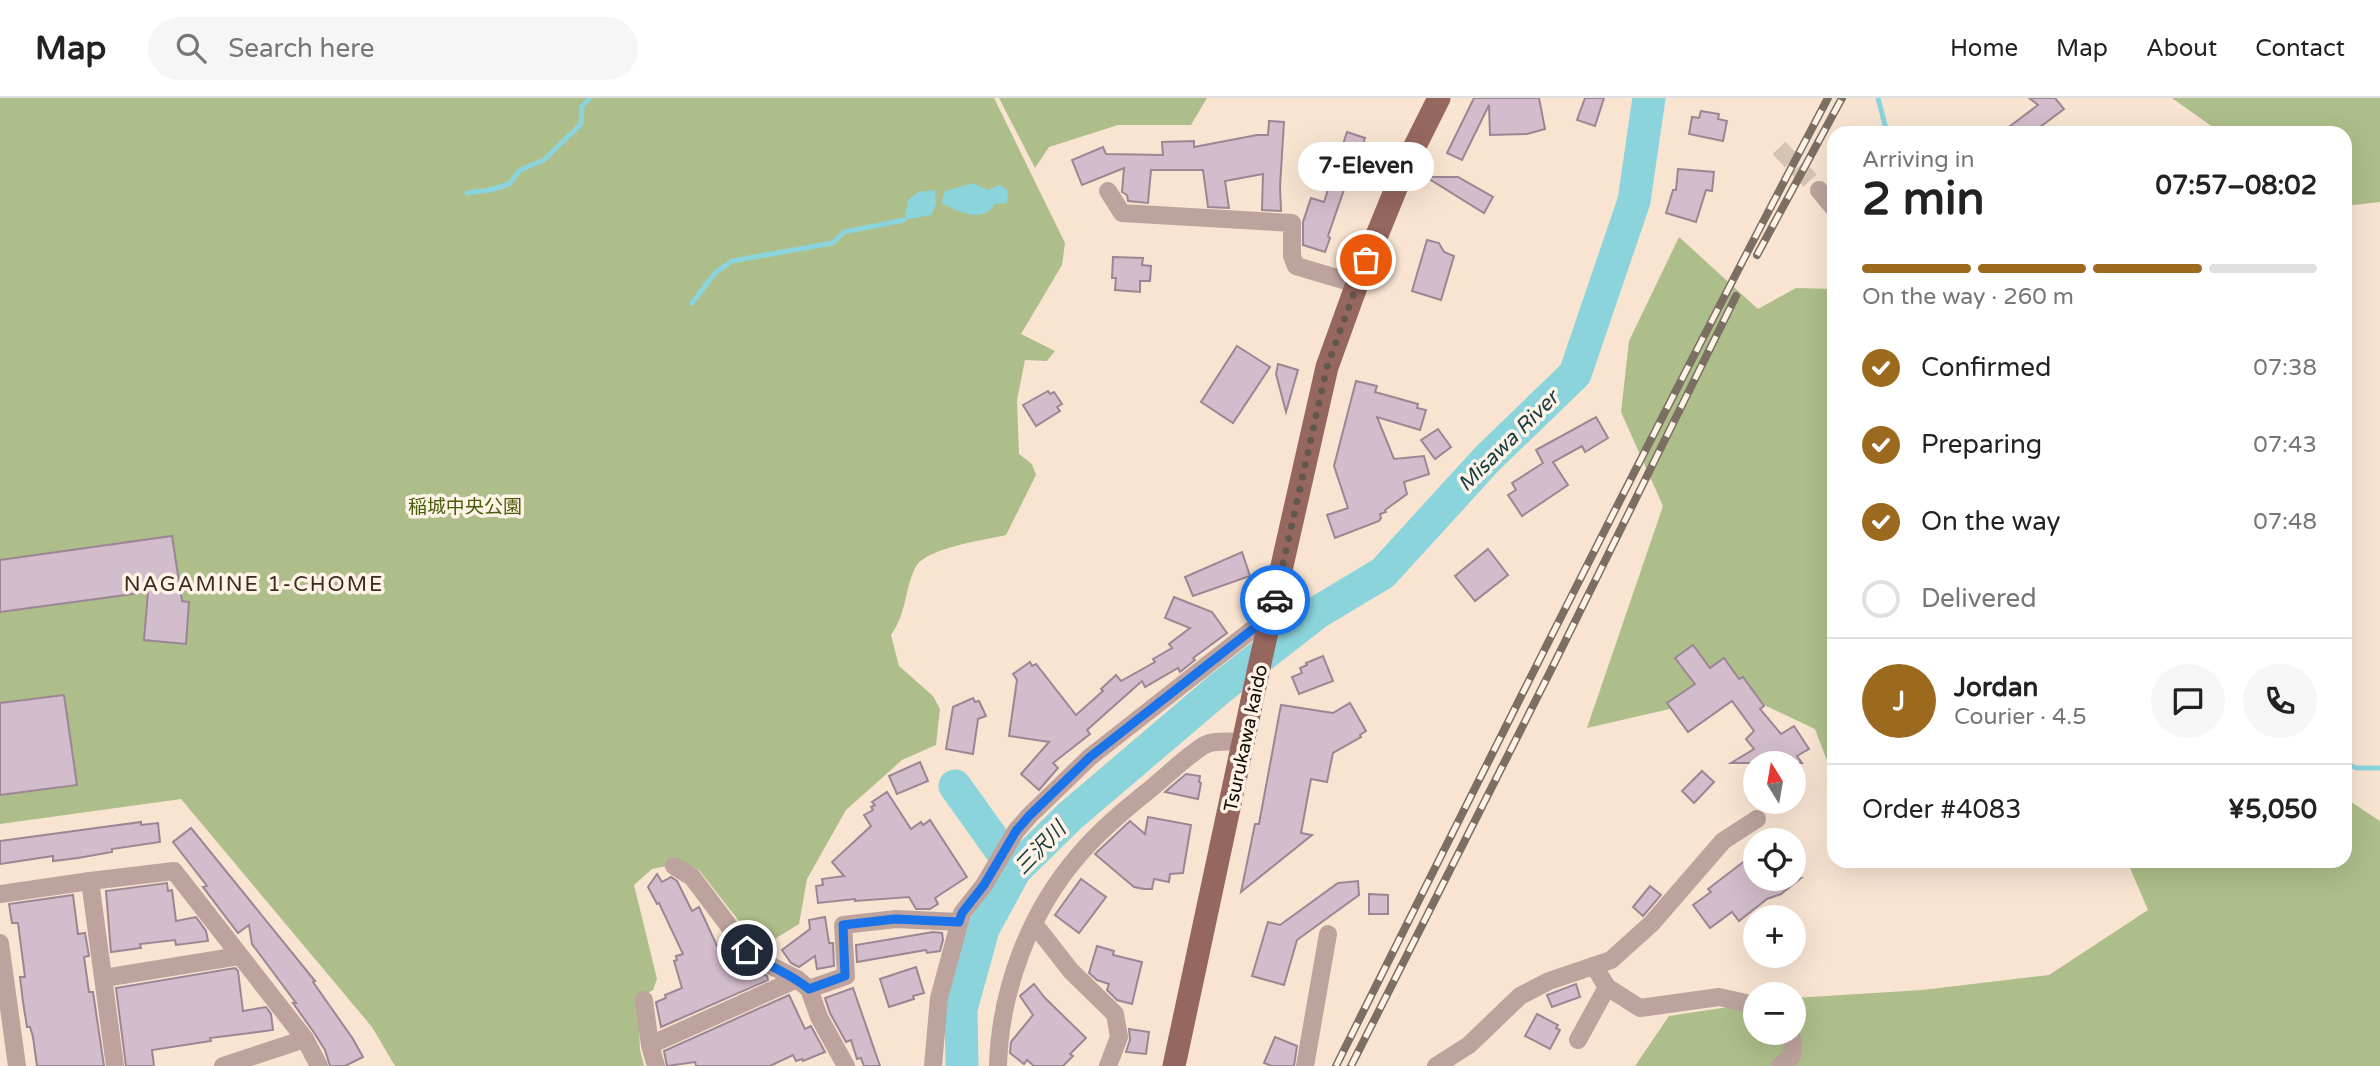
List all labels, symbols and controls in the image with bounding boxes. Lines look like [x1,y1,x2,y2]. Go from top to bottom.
search box [148,17,638,80]
text: Map [35,29,106,68]
icon: search [172,29,210,67]
text: Search here [228,33,374,64]
text: Home [1950,34,2018,63]
text: Map [2056,34,2108,63]
text: About [2146,34,2217,63]
text: Contact [2255,34,2345,63]
callout: 7-Eleven [1298,141,1434,190]
text: Arriving in [1862,146,1975,174]
text: 7-Eleven [1318,152,1414,180]
text: 07:57–08:02 [2156,170,2317,201]
text: 2 min [1862,172,1985,227]
pin [1336,230,1396,290]
icon: bag [1347,241,1385,279]
text: On the way · 260 m [1862,283,2074,311]
icon: check [1862,349,1900,387]
text: Confirmed [1921,352,2051,383]
text: 07:38 [2253,354,2317,382]
water label: Misawa River [1453,384,1566,497]
icon: check [1862,426,1900,464]
text: Preparing [1921,429,2042,460]
text: 07:43 [2253,431,2317,459]
park label: 稲城中央公園 [408,496,522,518]
icon: check [1862,503,1900,541]
text: On the way [1921,506,2061,537]
text: 07:48 [2253,508,2317,536]
courier [1240,565,1310,635]
district label: NAGAMINE 1-CHOME [124,572,384,597]
icon: car [1256,581,1294,619]
text: Delivered [1921,583,2037,614]
street label: Tsurukawa kaido [1220,663,1272,814]
button: chat [2151,664,2225,738]
button: phone [2243,664,2317,738]
text: Jordan [1954,672,2038,703]
text: J [1893,686,1905,717]
text: Courier · 4.5 [1954,703,2087,731]
north arrow [1743,751,1806,814]
map controls [1743,751,1806,1045]
text: Order #4083 [1862,794,2022,825]
text: ¥5,050 [2228,794,2317,825]
water label: 三沢川 [1009,816,1073,880]
button: locate [1743,828,1806,891]
button: + [1743,905,1806,968]
pin [717,920,777,980]
icon: home [728,931,766,969]
button: − [1743,982,1806,1045]

